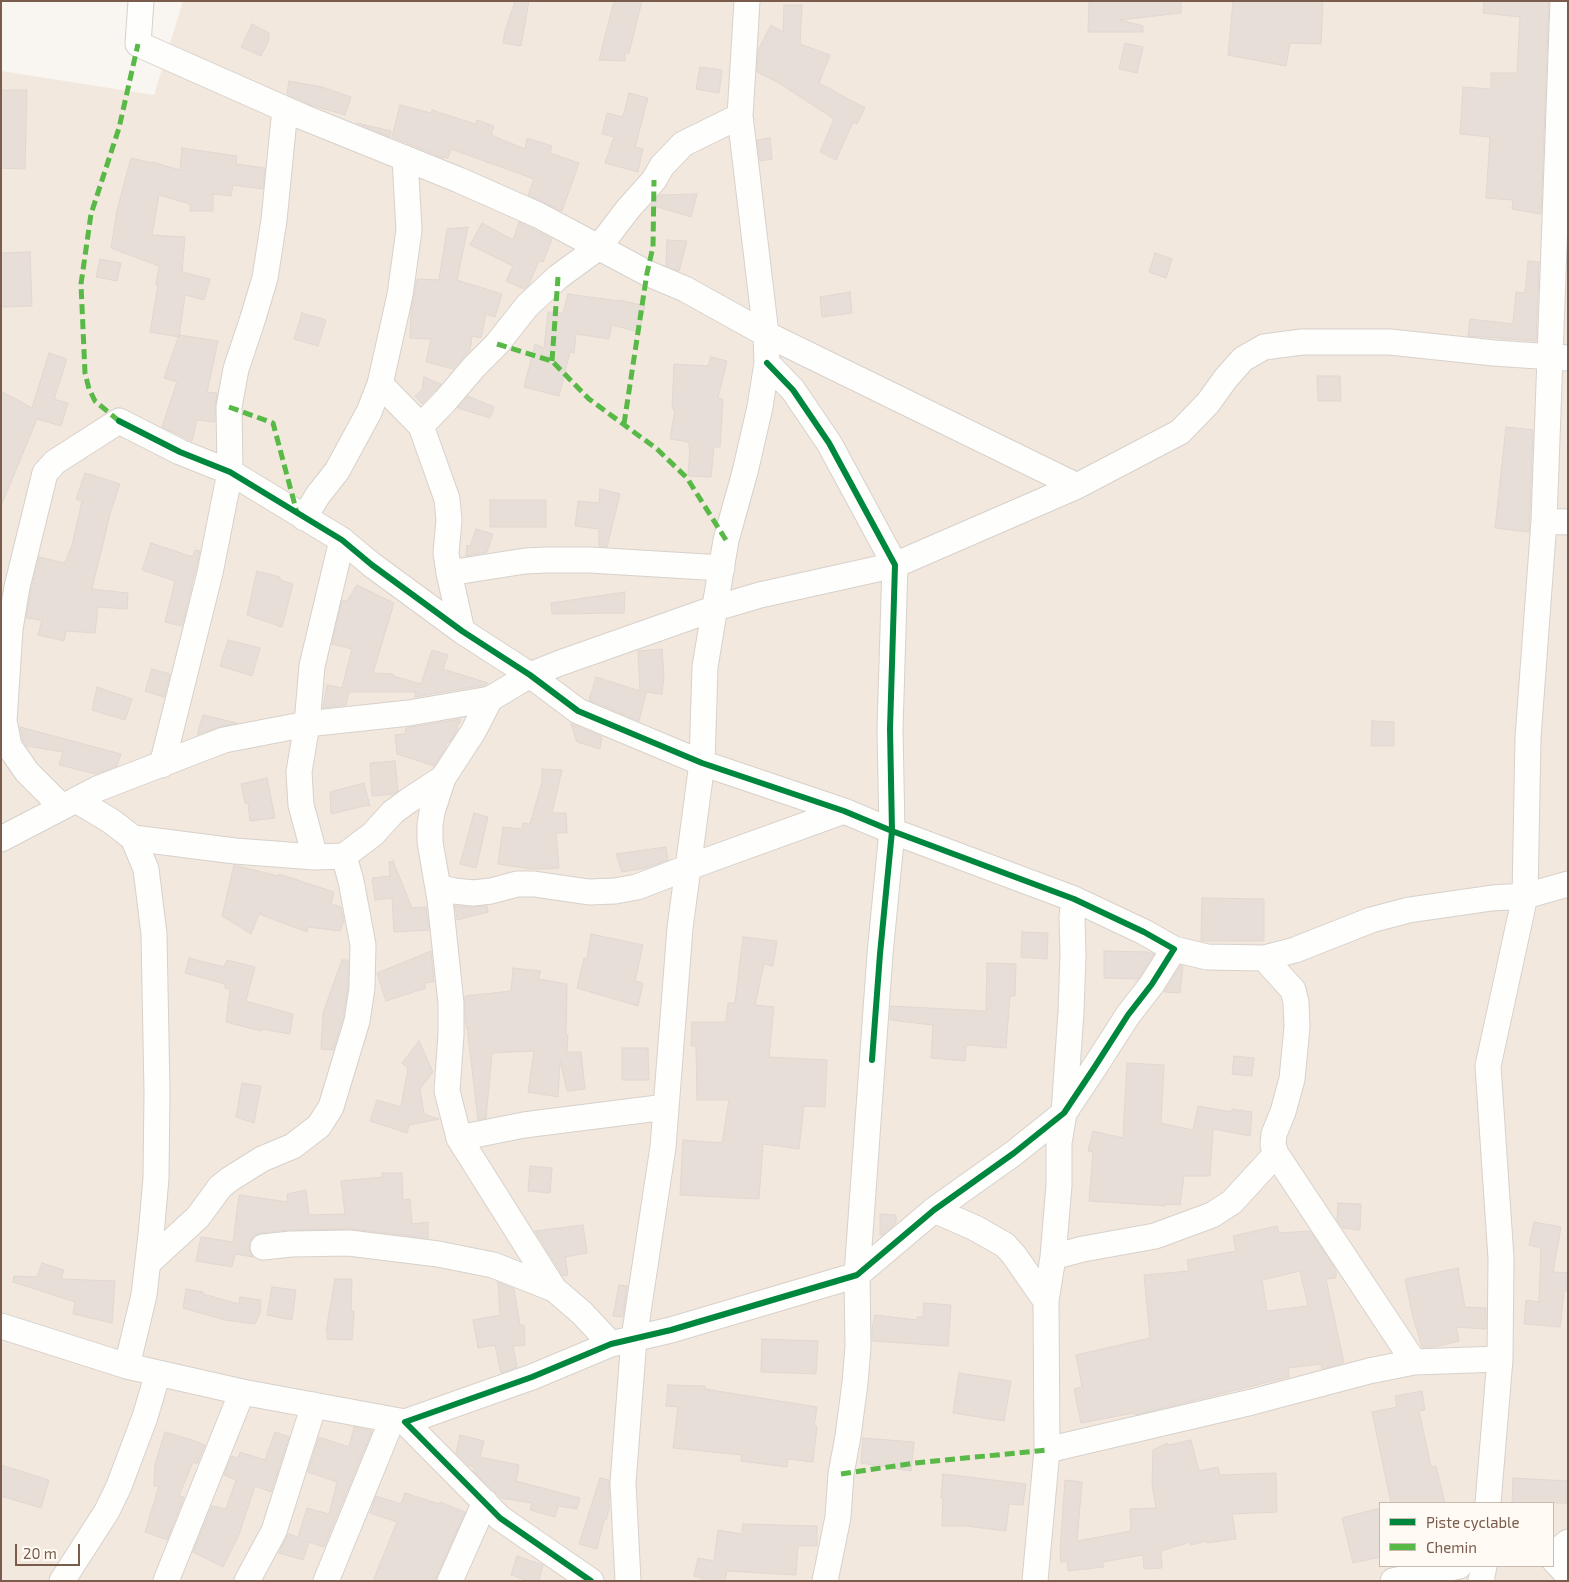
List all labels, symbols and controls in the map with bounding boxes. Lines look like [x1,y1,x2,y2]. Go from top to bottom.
legend [1379,1502,1554,1567]
text: Piste cyclable [1426,1513,1520,1531]
scale bar [18,1534,82,1566]
text: Chemin [1426,1538,1477,1556]
text: 20 m [23,1544,57,1562]

